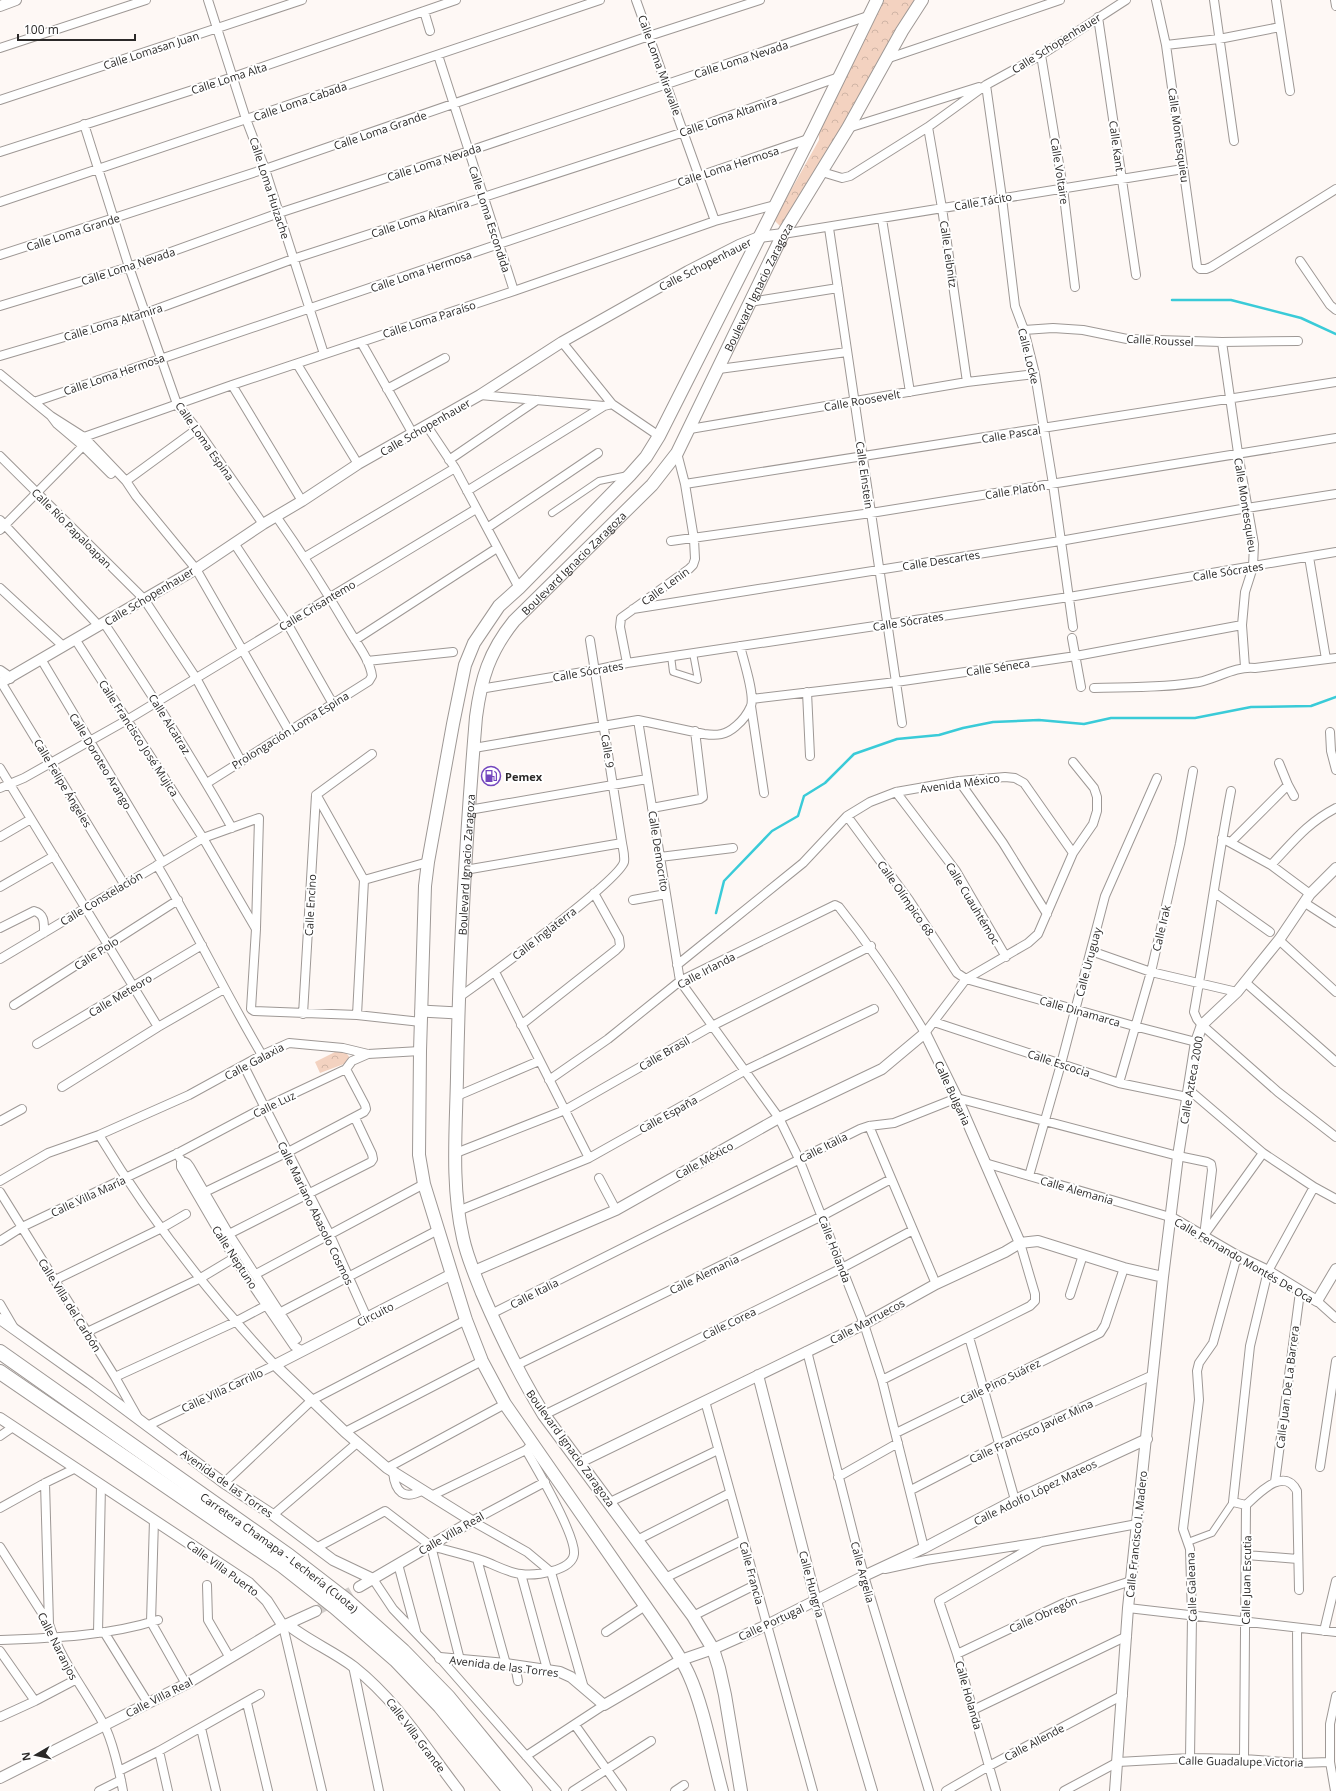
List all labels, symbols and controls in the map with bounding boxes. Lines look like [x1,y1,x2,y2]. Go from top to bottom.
street label: Calle Schopenhauer [1009,9,1104,76]
street label: Calle Loma Miravalle [635,13,685,117]
scale bar [18,16,135,42]
text: 100 m [24,21,59,38]
street label: Calle Lomasan Juan [101,27,201,73]
street label: Calle Loma Nevada [692,37,790,81]
street label: Calle Loma Alta [189,59,269,97]
street label: Calle Loma Cabada [251,78,349,124]
street label: Calle Montesquieu [1165,87,1193,183]
street label: Calle Loma Altamira [677,92,779,140]
street label: Calle Loma Grande [332,107,428,153]
street label: Calle Kant [1106,120,1128,172]
street label: Calle Loma Huizache [246,135,294,241]
street label: Calle Voltaire [1047,137,1073,205]
street label: Calle Loma Nevada [385,140,483,184]
street label: Calle Loma Hermosa [675,142,781,190]
street label: Calle Loma Escondida [466,164,514,274]
street label: Calle Tácito [953,188,1013,213]
street label: Calle Loma Altamira [369,195,471,241]
street label: Calle Loma Grande [24,210,122,254]
street label: Calle Leibnitz [937,219,961,289]
street label: Boulevard Ignacio Zaragoza [720,220,796,354]
street label: Calle Schopenhauer [656,234,754,294]
street label: Calle Loma Nevada [79,244,177,288]
street label: Calle Loma Hermosa [368,247,474,295]
street label: Calle Loma Paraíso [380,297,478,341]
street label: Calle Loma Altamira [62,300,164,344]
street label: Calle Locke [1015,326,1043,386]
street label: Calle Roussel [1126,331,1194,349]
street label: Calle Loma Hermosa [61,350,167,398]
street label: Calle Roosevelt [823,386,902,414]
street label: Calle Schopenhauer [377,395,473,459]
street label: Calle Loma Espina [172,399,238,483]
street label: Calle Pascal [980,422,1042,446]
street label: Calle Einstein [853,440,877,510]
street label: Calle Montesquieu [1231,457,1261,553]
street label: Calle Platón [984,478,1046,502]
street label: Calle Río Papaloapan [29,485,115,571]
street label: Boulevard Ignacio Zaragoza [518,508,629,618]
street label: Calle Descartes [901,546,981,574]
street label: Calle Sócrates [1192,558,1264,584]
street label: Calle Schopenhauer [101,563,197,629]
street label: Calle Lenin [638,564,692,608]
street label: Calle Crisantemo [276,576,358,634]
street label: Calle Sócrates [872,608,944,634]
street label: Calle Séneca [965,655,1031,679]
street label: Calle Sócrates [551,657,625,685]
street label: Calle Francisco José Mujica [96,677,182,799]
street label: Prolongación Loma Espina [229,688,351,772]
street label: Calle Alcatraz [146,691,194,757]
street label: Calle Doroteo Arango [66,710,136,812]
street label: Calle 9 [598,733,618,769]
street label: Calle Felipe Ángeles [31,736,95,830]
fuel station icon: Pemex [480,765,502,787]
place label: Pemex [505,769,543,784]
street label: Avenida México [919,770,1001,796]
street label: Boulevard Ignacio Zaragoza [454,793,477,936]
street label: Calle Democrito [645,809,673,893]
street label: Calle Olímpico 68 [874,857,938,939]
street label: Calle Cuauhtémoc [943,859,1003,947]
street label: Calle Constelación [57,867,145,929]
street label: Calle Encino [301,873,319,936]
street label: Calle Inglaterra [509,903,579,963]
street label: Calle Irak [1148,903,1174,953]
street label: Calle Uruguay [1072,925,1105,998]
street label: Calle Polo [71,933,121,973]
street label: Calle Irlanda [674,948,738,992]
street label: Calle Meteoro [85,970,155,1020]
street label: Calle Dinamarca [1038,992,1122,1030]
street label: Calle Brasil [636,1032,692,1074]
street label: Calle Azteca 2000 [1176,1035,1206,1125]
street label: Calle Galaxia [222,1039,286,1083]
street label: Calle Escocia [1026,1046,1092,1080]
street label: Calle Bulgaria [931,1058,975,1128]
street label: Calle Luz [250,1087,298,1121]
street label: Calle España [636,1092,700,1136]
street label: Calle Italia [796,1128,850,1166]
street label: Calle México [672,1138,736,1182]
street label: Calle Mariano Abasolo Cosmos [275,1139,357,1287]
street label: Calle Villa María [48,1172,128,1220]
street label: Calle Alemania [1039,1172,1115,1208]
street label: Calle Holanda [815,1213,855,1285]
street label: Calle Fernando Montés De Oca [1172,1214,1316,1306]
street label: Calle Neptuno [209,1222,261,1292]
street label: Calle Alemania [667,1251,741,1297]
street label: Calle Villa del Carbón [35,1255,105,1355]
street label: Calle Italia [507,1274,561,1312]
street label: Calle Marruecos [827,1295,907,1347]
street label: Circuito [354,1298,396,1330]
street label: Calle Corea [700,1304,758,1342]
street label: Calle Juan De La Barrera [1272,1325,1302,1449]
street label: Calle Pino Suárez [957,1355,1043,1407]
street label: Calle Villa Carrillo [179,1364,266,1415]
street label: Boulevard Ignacio Zaragoza [523,1386,619,1510]
street label: Calle Francisco Javier Mina [967,1396,1095,1466]
street label: Avenida de las Torres [178,1445,276,1521]
street label: Calle Adolfo López Mateos [971,1456,1099,1528]
street label: Calle Francisco I. Madero [1122,1469,1150,1598]
street label: Carretera Chamapa - Lechería (Cuota) [198,1488,362,1616]
street label: Calle Villa Real [415,1508,487,1558]
street label: Calle Juan Escutia [1238,1535,1254,1625]
street label: Calle Villa Puerto [184,1537,263,1600]
street label: Calle Francia [736,1540,768,1606]
street label: Calle Argelia [848,1540,878,1604]
street label: Calle Hungria [796,1549,828,1619]
street label: Calle Galeana [1182,1552,1200,1622]
street label: Calle Obregón [1007,1592,1079,1636]
street label: Calle Portugal [736,1600,806,1644]
street label: Calle Naranjos [35,1610,81,1682]
street label: Avenida de las Torres [449,1652,559,1680]
street label: Calle Holanda [952,1659,986,1731]
street label: Calle Villa Real [123,1674,195,1720]
street label: Calle Villa Grande [383,1695,449,1775]
street label: Calle Allende [1001,1720,1067,1764]
north arrow [16,1735,56,1775]
text: N [18,1751,34,1762]
street label: Calle Guadalupe Victoria [1178,1752,1304,1770]

